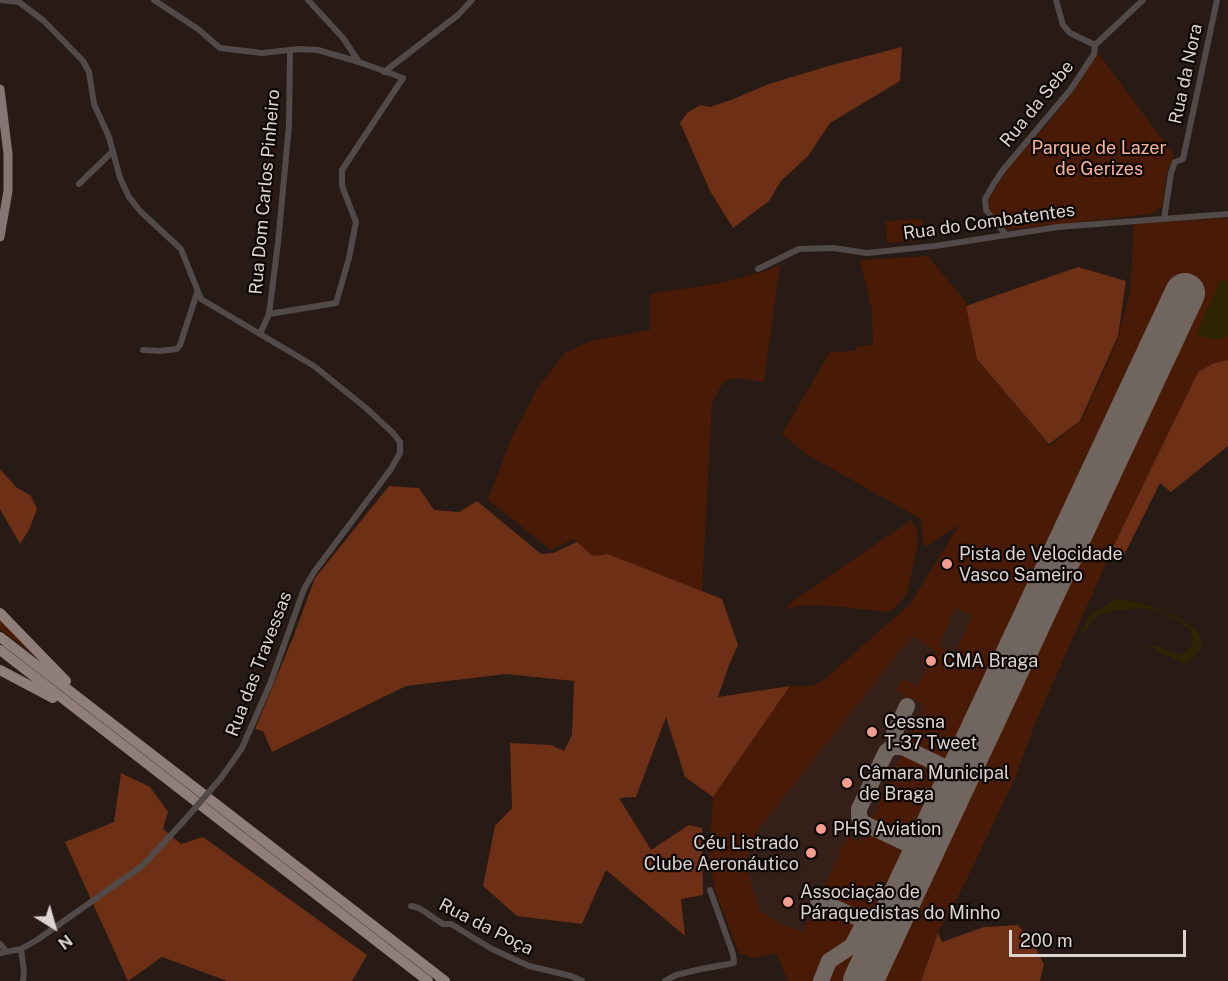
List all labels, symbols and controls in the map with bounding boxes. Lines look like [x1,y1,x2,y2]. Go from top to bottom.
street label: Rua da Nora [1165,22,1207,126]
street label: Rua da Sebe [996,56,1078,152]
street label: Rua Dom Carlos Pinheiro [245,88,285,296]
park label: Parque de Lazer de Gerizes [1031,137,1167,180]
street label: Rua do Combatentes [902,199,1076,245]
place label: Pista de Velocidade Vasco Sameiro [959,543,1123,586]
marker: Pista de Velocidade Vasco Sameiro [940,557,954,571]
street label: Rua das Travessas [221,588,297,740]
place label: CMA Braga [943,650,1038,672]
marker: CMA Braga [924,654,938,668]
place label: Cessna T-37 Tweet [884,711,977,754]
marker: Cessna T-37 Tweet [865,725,879,739]
place label: Câmara Municipal de Braga [859,762,1009,804]
marker: Câmara Municipal de Braga [840,776,854,790]
place label: PHS Aviation [833,818,941,840]
marker: PHS Aviation [814,822,828,836]
place label: Céu Listrado Clube Aeronáutico [644,832,799,874]
marker: Céu Listrado Clube Aeronáutico [804,846,818,860]
place label: Associação de Páraquedistas do Minho [800,881,1001,924]
street label: Rua da Poça [435,894,537,960]
marker: Associação de Páraquedistas do Minho [781,895,795,909]
north arrow [24,897,84,957]
scale bar [1012,918,1189,956]
text: N [54,930,76,953]
text: 200 m [1020,930,1073,951]

